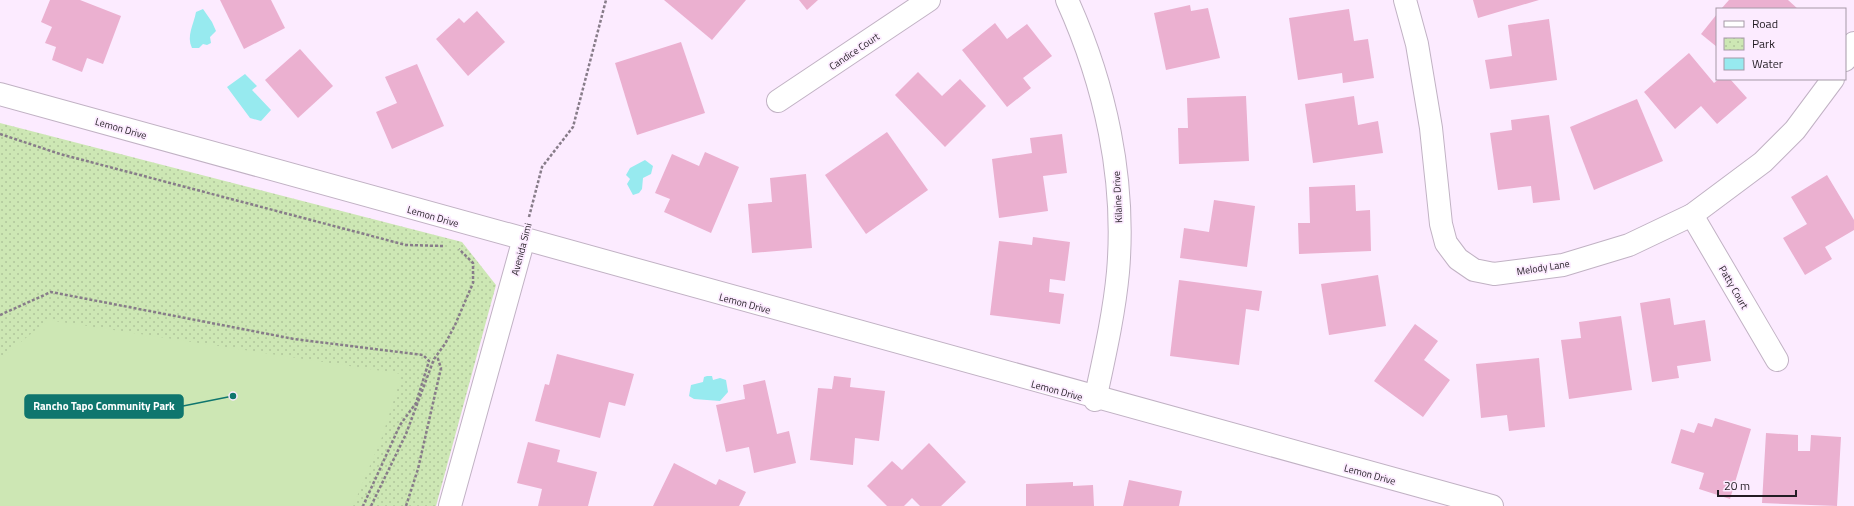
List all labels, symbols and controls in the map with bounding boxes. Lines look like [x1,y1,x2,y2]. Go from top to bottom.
legend [1716,8,1846,80]
text: Road [1752,14,1778,33]
street label: Candice Court [826,29,883,74]
text: Park [1752,34,1775,53]
text: Water [1752,54,1783,73]
street label: Lemon Drive [93,114,148,143]
street label: Kilaine Drive [1109,171,1126,223]
street label: Lemon Drive [405,202,460,231]
street label: Avenida Simi [507,221,536,277]
street label: Melody Lane [1515,256,1571,279]
street label: Patty Court [1715,263,1752,312]
street label: Lemon Drive [717,289,772,318]
street label: Lemon Drive [1029,376,1084,405]
callout: Rancho Tapo Community Park [25,395,183,418]
text: Rancho Tapo Community Park [33,398,175,414]
street label: Lemon Drive [1342,460,1397,489]
scale bar [1718,472,1796,498]
text: 20 m [1724,476,1750,495]

